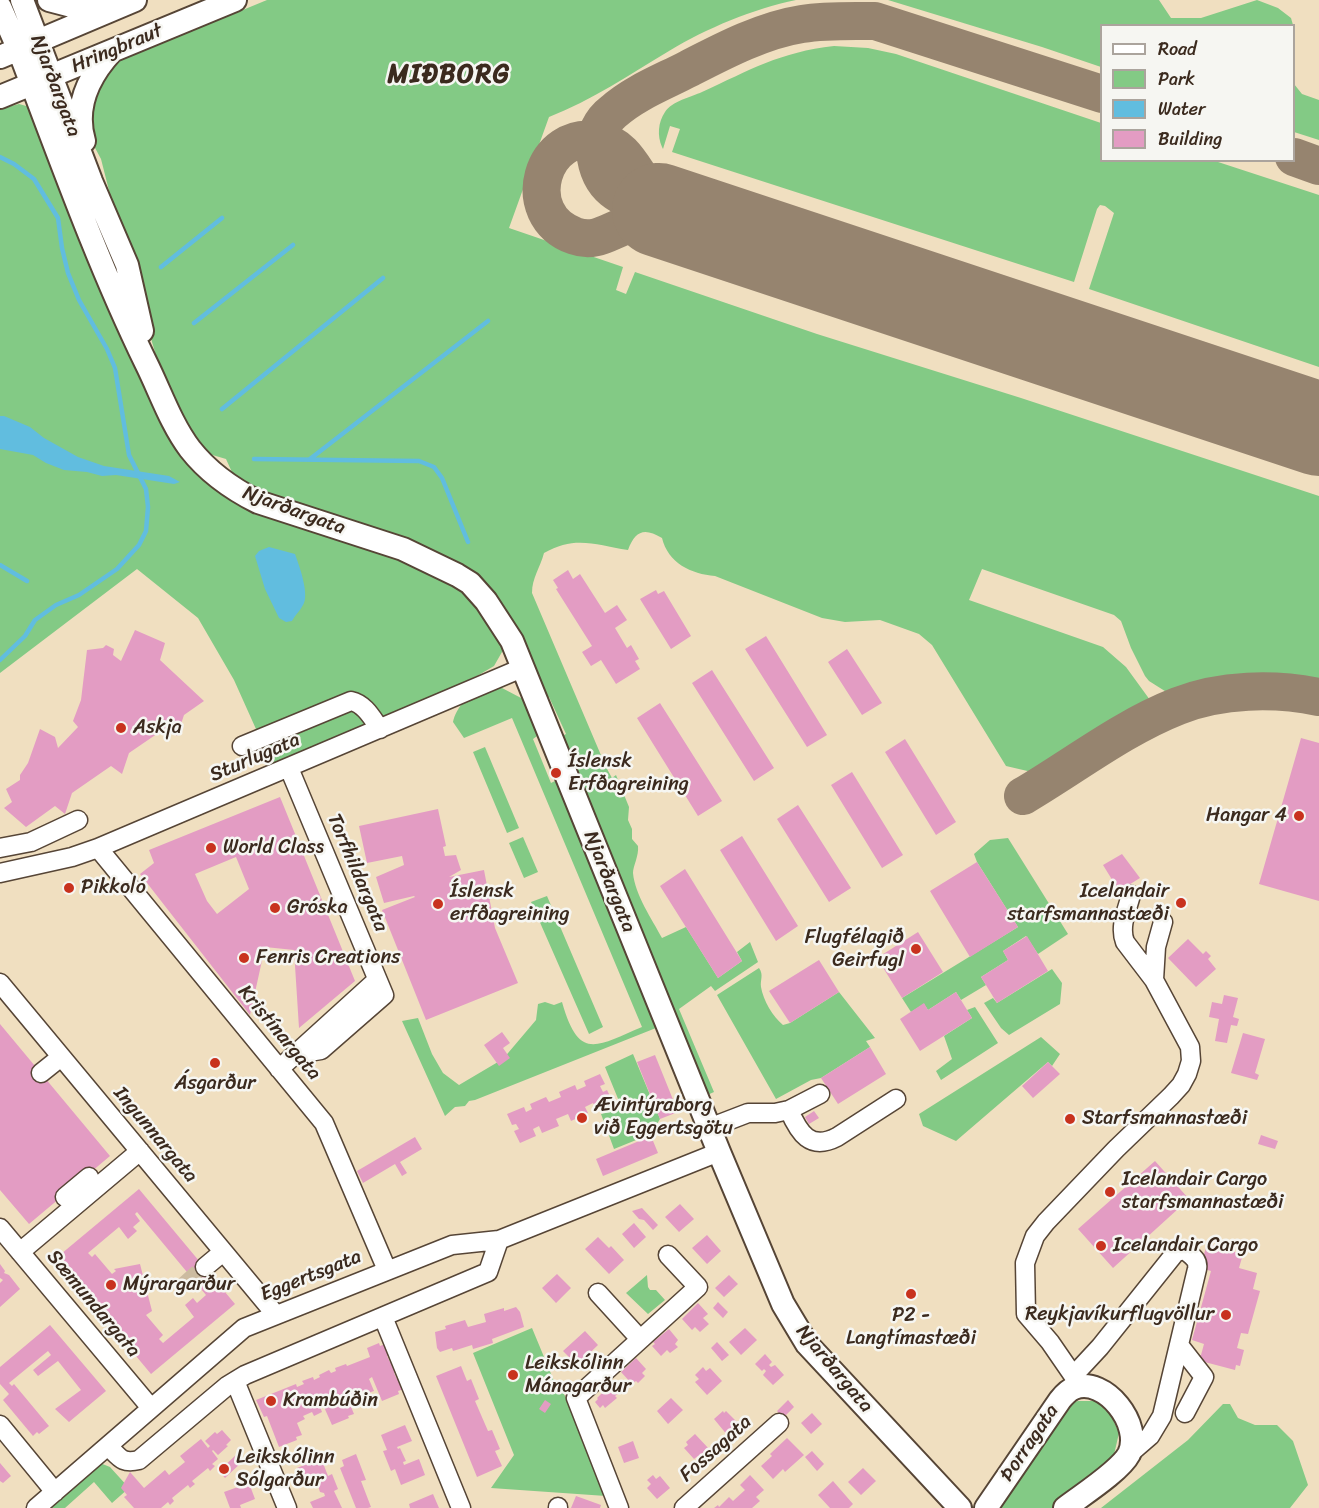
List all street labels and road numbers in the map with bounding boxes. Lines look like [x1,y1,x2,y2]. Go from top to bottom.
street label: Hringbraut [68,19,166,79]
street label: Njarðargata [25,32,85,140]
street label: Njarðargata [239,481,349,541]
street label: Sturlugata [206,728,304,788]
street label: Torfhildargata [321,810,393,936]
street label: Njarðargata [578,828,640,936]
street label: Kristínargata [232,981,326,1085]
street label: Ingunnargata [108,1082,202,1188]
street label: Sæmundargata [41,1245,145,1363]
street label: Eggertsgata [257,1245,365,1307]
street label: Njarðargata [790,1320,878,1418]
street label: Þorragata [996,1400,1064,1486]
street label: Fossagata [675,1411,757,1487]

